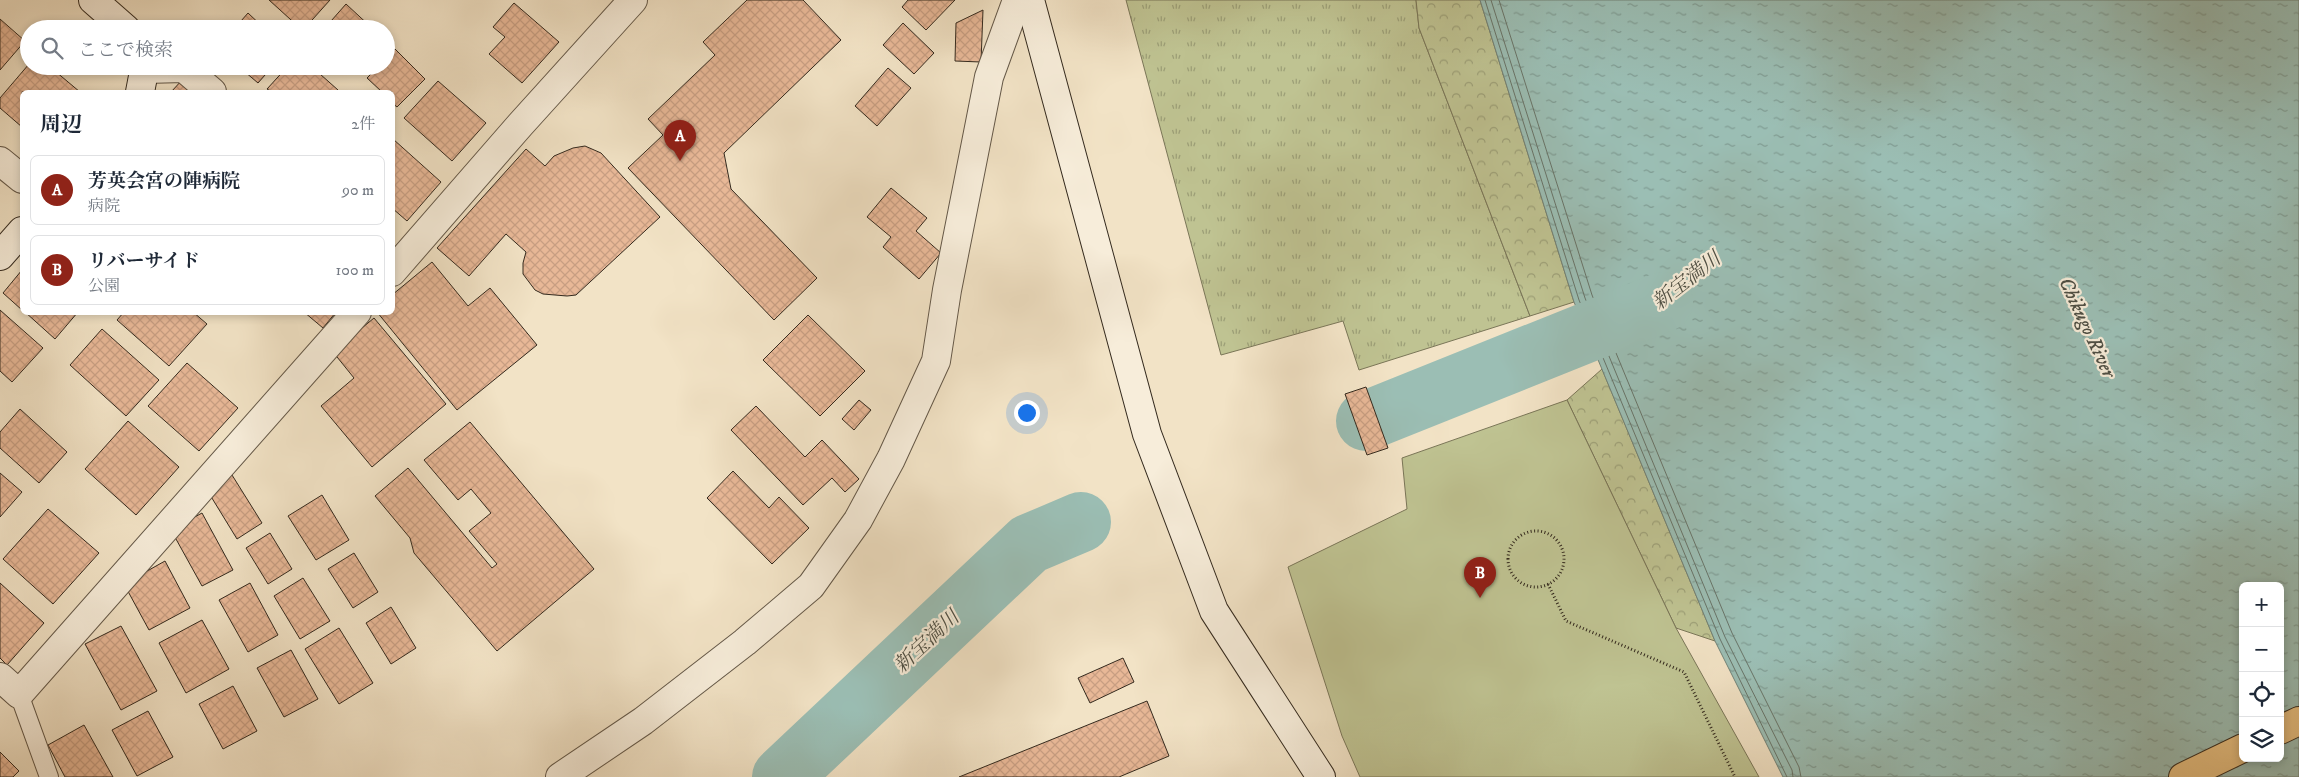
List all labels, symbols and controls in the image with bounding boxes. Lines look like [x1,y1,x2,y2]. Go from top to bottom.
search box [20,20,395,75]
icon: search [38,34,66,62]
text: ここで検索 [78,39,173,62]
text: 周辺 [40,112,82,138]
text: 2件 [351,114,375,134]
pin: A [664,120,696,161]
text: 芳英会宮の陣病院 [88,170,240,193]
text: A [52,180,62,200]
text: 90 m [342,180,374,200]
text: 病院 [88,196,120,216]
water label: 新宝満川 [1648,245,1728,316]
text: リバーサイド [88,250,200,273]
text: B [52,260,62,280]
text: 100 m [336,260,374,280]
water label: Chikugo River [2052,273,2122,384]
text: 公園 [88,276,120,296]
your location [1014,400,1040,426]
pin: B [1464,557,1496,598]
map controls [2239,582,2284,762]
button: + [2239,582,2284,627]
water label: 新宝満川 [889,604,966,679]
button: − [2239,627,2284,672]
button: locate [2239,672,2284,717]
button: layers [2239,717,2284,762]

